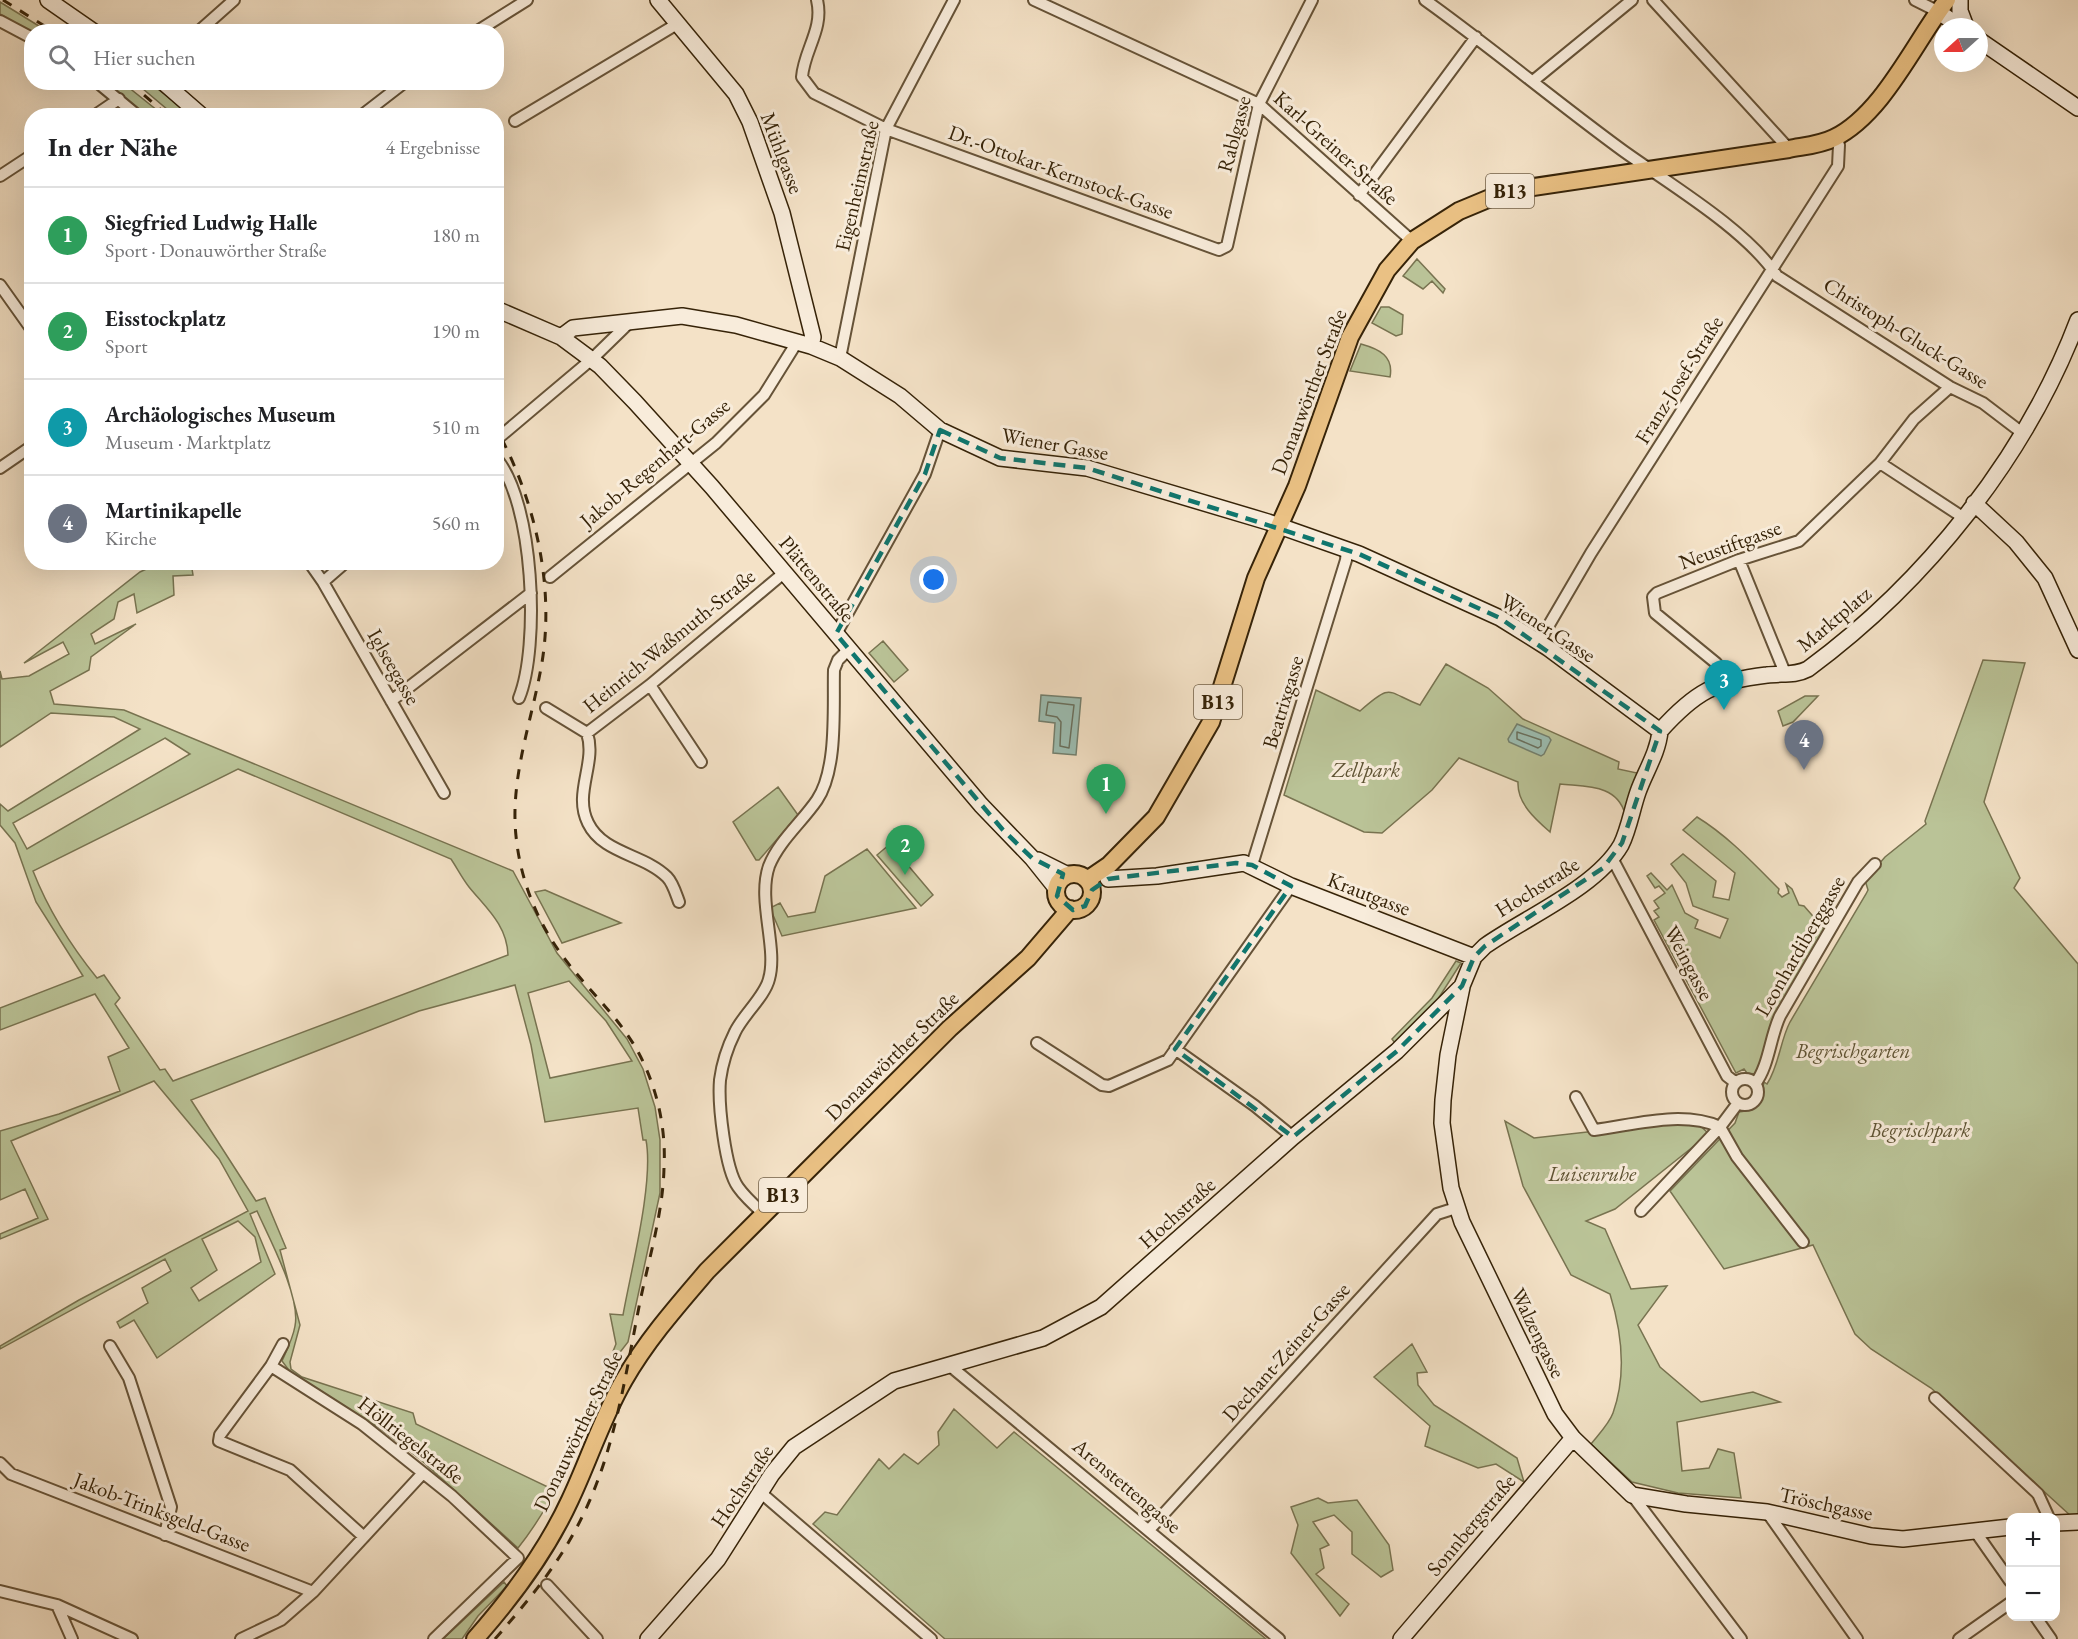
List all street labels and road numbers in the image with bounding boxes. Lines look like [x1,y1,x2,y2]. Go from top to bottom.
street label: Karl-Greiner-Straße [1268,84,1404,211]
street label: Rablgasse [1210,93,1257,175]
street label: Mühlgasse [755,108,810,197]
street label: Eigenheimstraße [828,118,885,254]
street label: Dr.-Ottokar-Kernstock-Gasse [945,118,1177,225]
road number: B13 [1486,174,1534,208]
street label: Christoph-Gluck-Gasse [1819,271,1994,394]
street label: Donauwörther Straße [1265,305,1353,479]
street label: Franz-Josef-Straße [1628,311,1729,449]
street label: Jakob-Regenhart-Gasse [572,392,735,535]
street label: Wiener Gasse [1000,421,1111,466]
street label: Neustiftgasse [1675,514,1785,576]
street label: Plättenstraße [773,530,861,628]
street label: Heinrich-Waßmuth-Straße [577,563,761,719]
street label: Marktplatz [1791,580,1876,658]
street label: Wiener Gasse [1496,587,1601,668]
street label: Iglseegasse [362,624,427,710]
street label: Beatrixgasse [1256,652,1309,752]
road number: B13 [1194,685,1242,719]
street label: Hochstraße [1490,850,1584,923]
street label: Krautgasse [1324,865,1414,922]
street label: Leonhardiberggasse [1748,871,1851,1021]
street label: Weingasse [1659,921,1720,1005]
street label: Donauwörther Straße [819,985,964,1126]
street label: Hochstraße [1133,1171,1221,1254]
road number: B13 [759,1178,807,1212]
street label: Dechant-Zeiner-Gasse [1216,1276,1355,1427]
street label: Walzengasse [1505,1283,1572,1382]
street label: Donauwörther Straße [527,1346,628,1516]
street label: Höllriegelstraße [353,1390,470,1489]
street label: Arenstettengasse [1066,1432,1187,1539]
street label: Hochstraße [704,1439,779,1532]
street label: Jakob-Trinksgeld-Gasse [68,1465,254,1558]
street label: Sonnbergstraße [1420,1468,1521,1581]
street label: Tröschgasse [1777,1480,1875,1527]

